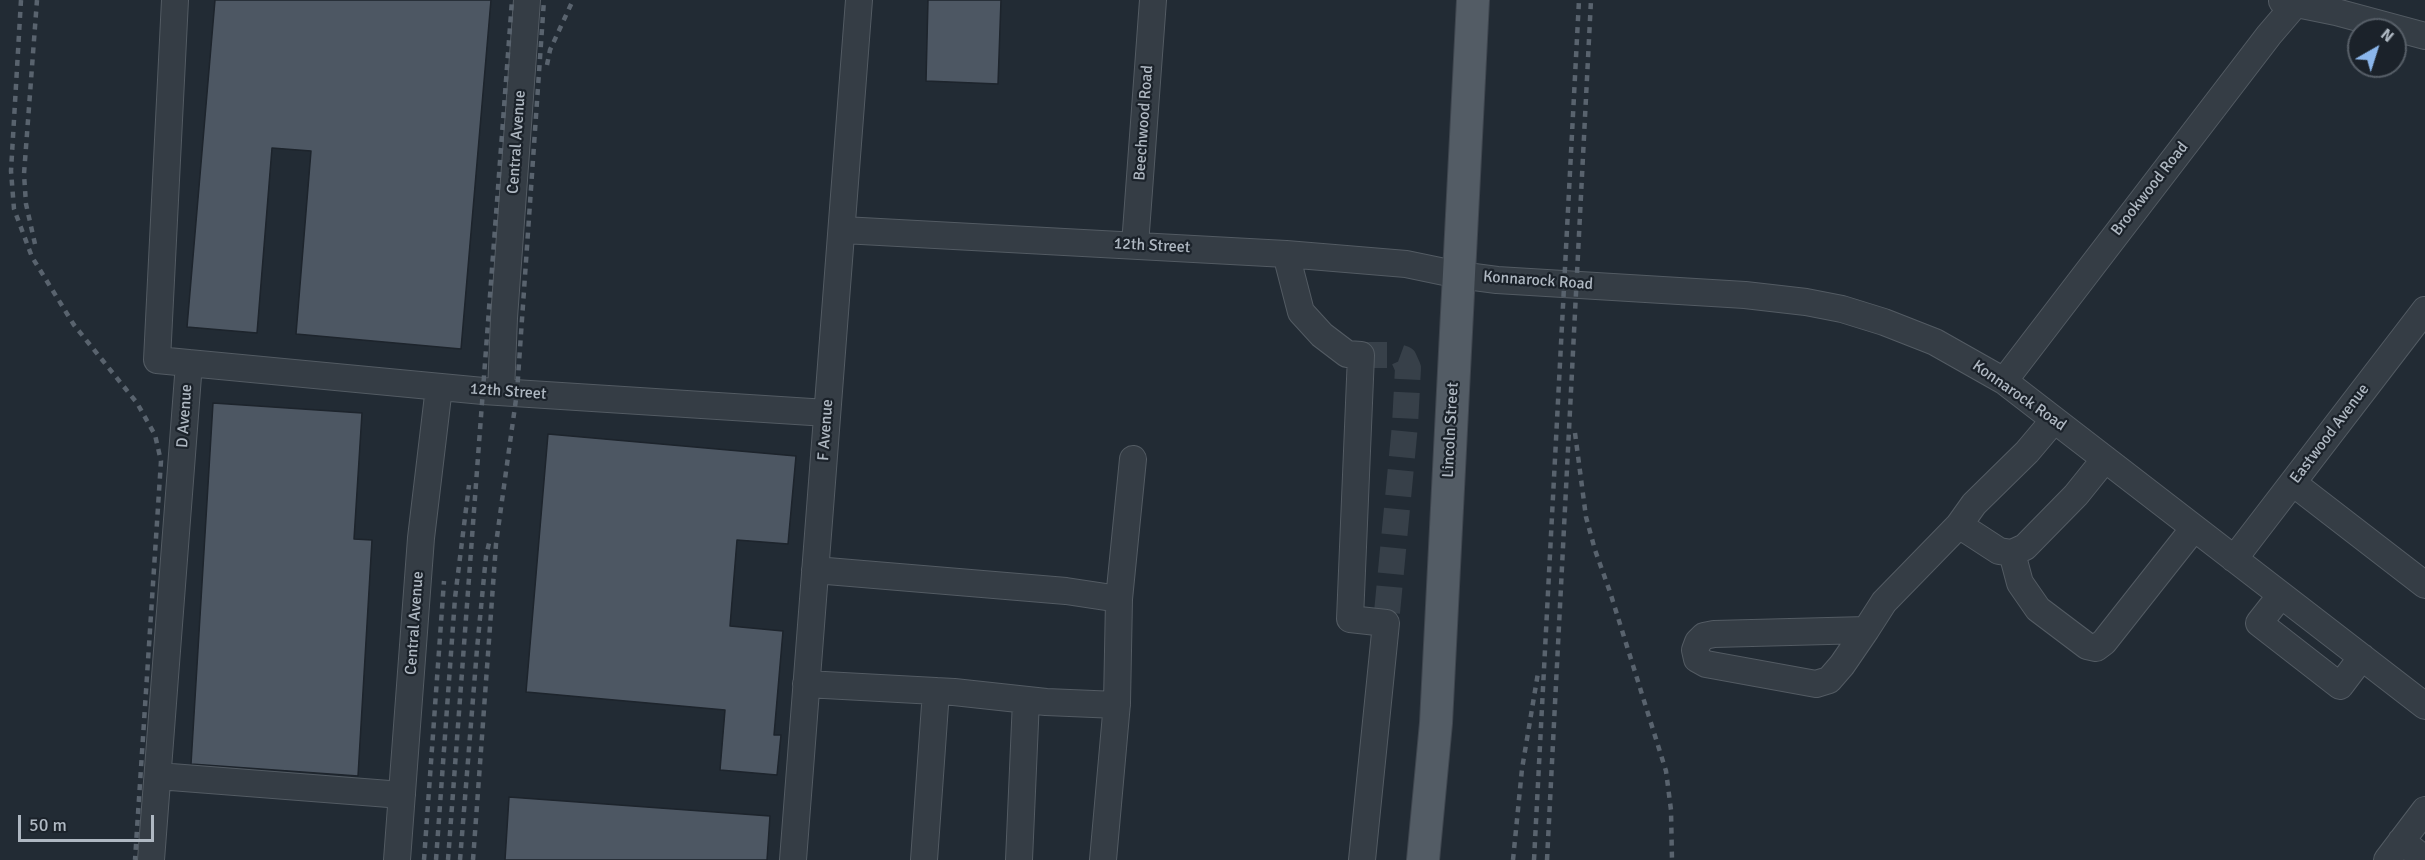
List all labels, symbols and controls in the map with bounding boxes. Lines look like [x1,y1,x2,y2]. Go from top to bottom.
north arrow [2347,18,2407,78]
text: N [2376,24,2398,47]
street label: Beechwood Road [1130,65,1158,181]
street label: Central Avenue [504,89,530,195]
street label: Brookwood Road [2107,138,2193,240]
street label: 12th Street [1113,234,1191,258]
street label: Konnarock Road [1482,268,1594,294]
street label: Konnarock Road [1968,356,2070,436]
street label: 12th Street [469,380,547,404]
street label: Eastwood Avenue [2286,380,2374,488]
street label: Lincoln Street [1439,382,1463,478]
street label: D Avenue [173,383,197,449]
street label: F Avenue [814,398,838,462]
street label: Central Avenue [402,570,428,676]
scale bar [21,803,158,841]
text: 50 m [29,814,67,836]

